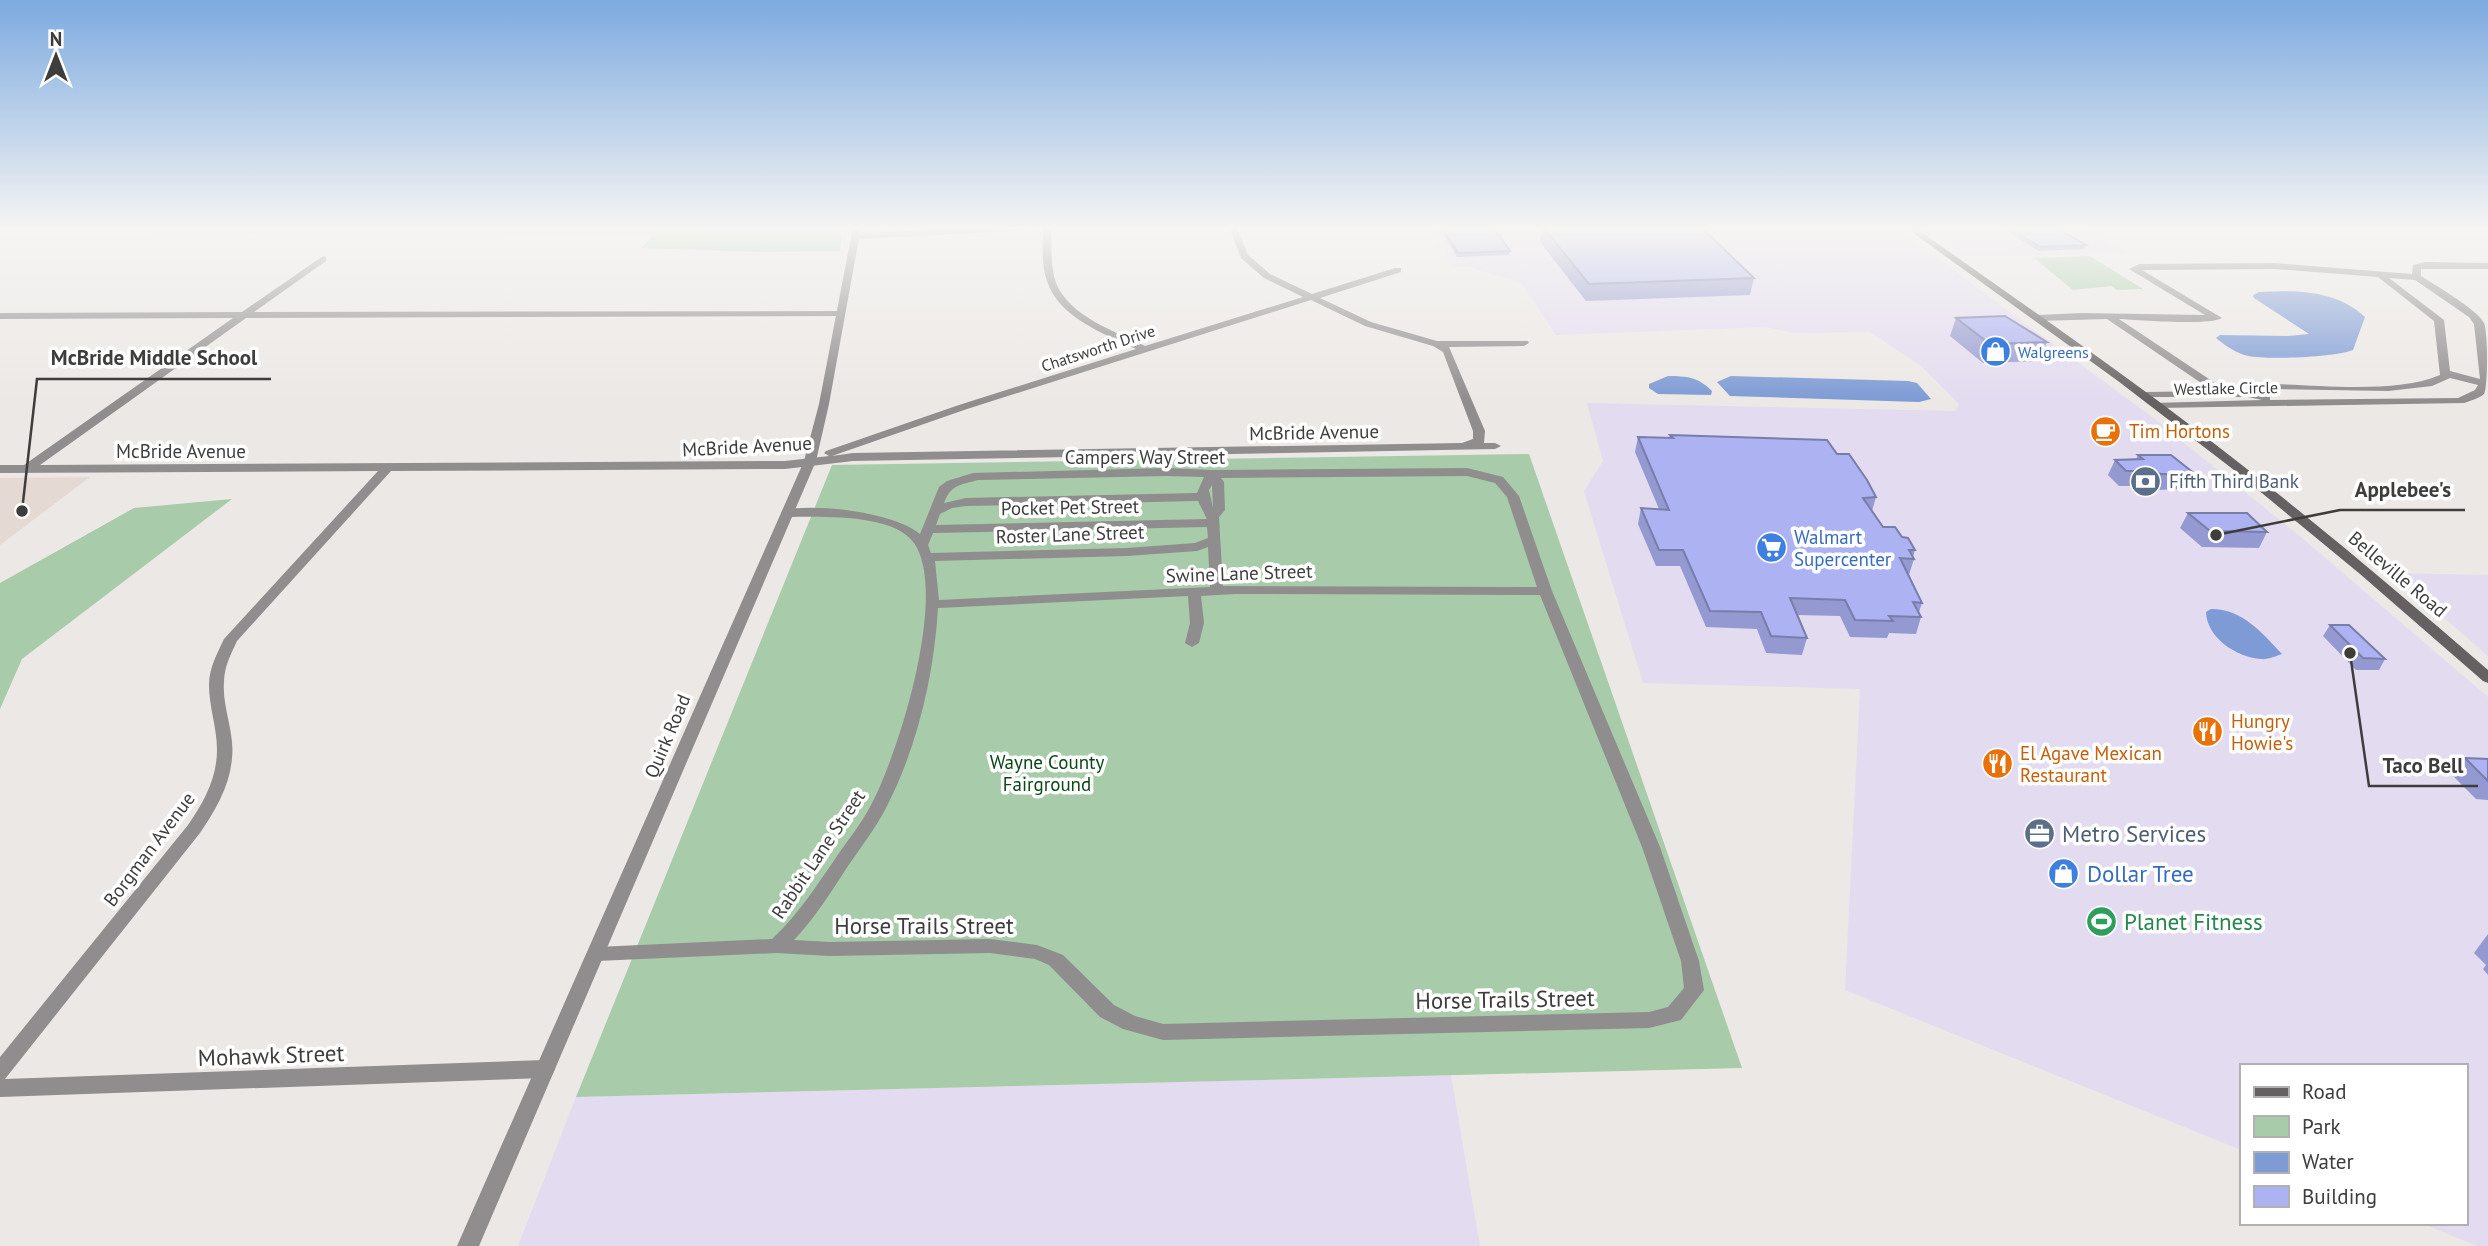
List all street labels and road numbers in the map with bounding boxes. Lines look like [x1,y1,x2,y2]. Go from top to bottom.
street label: Chatsworth Drive [1039,320,1157,376]
street label: Westlake Circle [2174,377,2278,399]
street label: McBride Avenue [1249,419,1379,445]
street label: McBride Avenue [681,431,813,461]
street label: McBride Avenue [116,439,246,463]
street label: Campers Way Street [1065,445,1226,469]
street label: Pocket Pet Street [1001,494,1140,520]
street label: Roster Lane Street [995,519,1145,549]
street label: Belleville Road [2344,526,2452,622]
street label: Swine Lane Street [1165,558,1313,588]
street label: Quirk Road [639,691,695,781]
street label: Rabbit Lane Street [766,785,870,923]
street label: Borgman Avenue [98,787,200,911]
street label: Horse Trails Street [834,911,1014,940]
street label: Horse Trails Street [1415,983,1595,1015]
street label: Mohawk Street [197,1038,345,1072]

